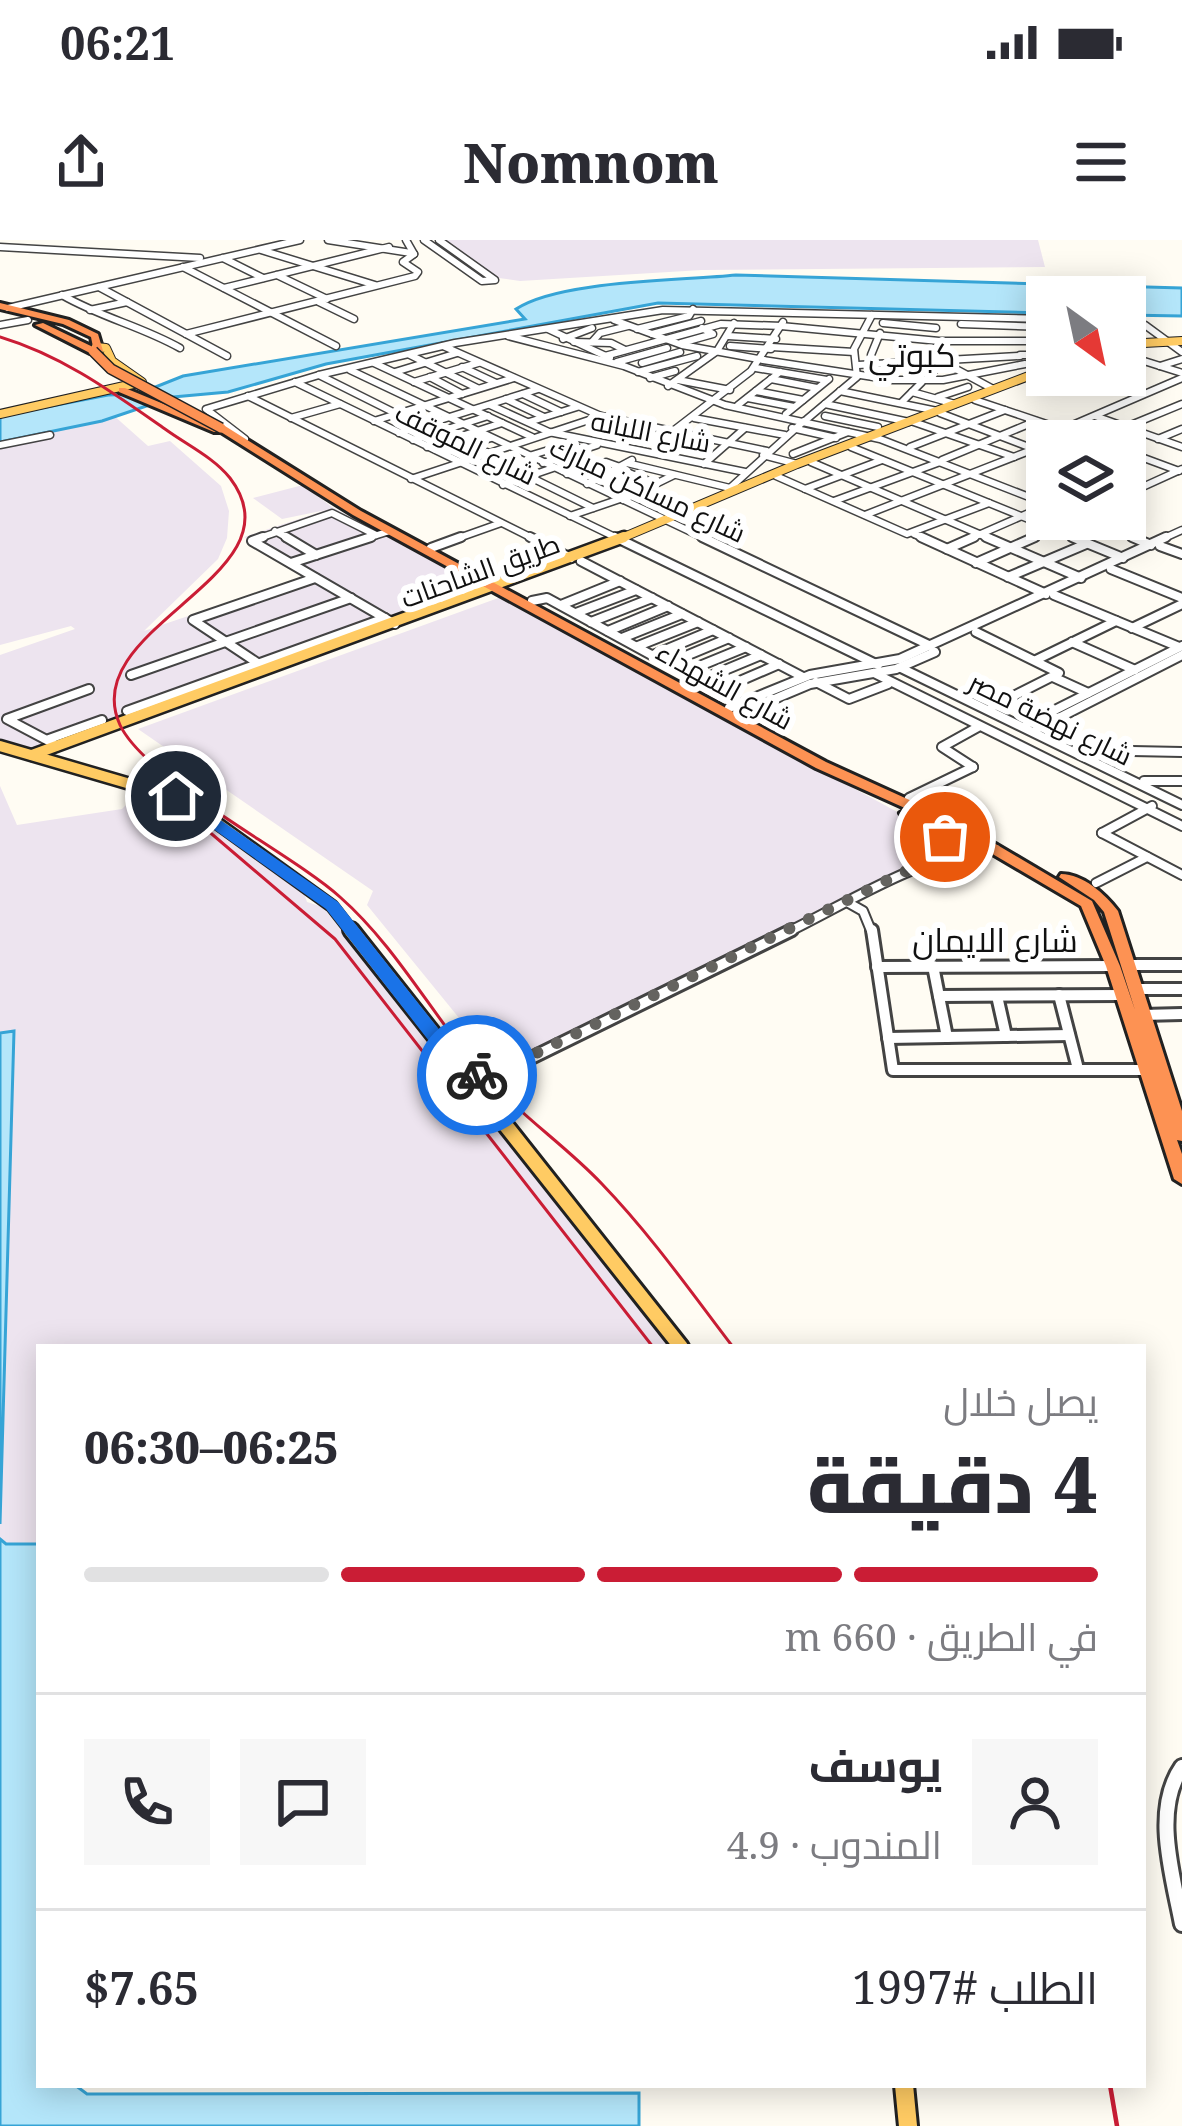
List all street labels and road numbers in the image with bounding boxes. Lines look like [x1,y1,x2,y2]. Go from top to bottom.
street label: شارع الموقف [389,393,543,494]
street label: شارع اللبانه [588,401,714,462]
street label: شارع مساكن مبارك [544,427,752,551]
street label: طريق الشاحنات [395,524,565,616]
street label: شارع الشهداء [649,632,800,739]
street label: شارع نهضة مصر [961,662,1139,774]
street label: شارع الايمان [912,917,1078,963]

